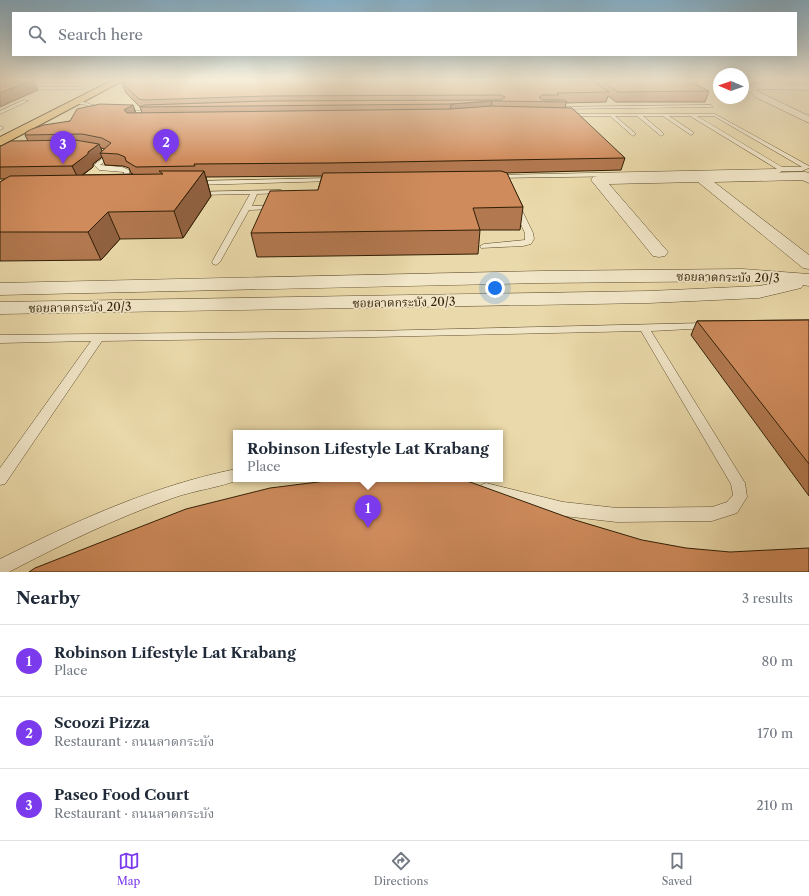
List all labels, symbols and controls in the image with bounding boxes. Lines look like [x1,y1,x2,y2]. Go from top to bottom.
search box [12,12,797,56]
icon: search [26,23,48,45]
text: Search here [58,25,143,44]
north arrow [713,68,749,104]
pin: 2 [153,129,179,162]
pin: 3 [50,131,76,164]
street label: ซอยลาดกระบัง 20/3 [676,269,780,285]
your location [485,278,505,298]
street label: ซอยลาดกระบัง 20/3 [352,294,456,310]
street label: ซอยลาดกระบัง 20/3 [28,299,132,315]
popup [233,430,503,482]
text: Robinson Lifestyle Lat Krabang [247,439,489,458]
text: Place [247,458,281,474]
pin: 1 [355,495,381,528]
text: Nearby [16,588,80,608]
text: 3 results [742,590,793,606]
text: Robinson Lifestyle Lat Krabang [54,643,296,662]
text: 1 [26,653,32,669]
text: 80 m [761,653,793,669]
text: Place [54,662,87,678]
text: Scoozi Pizza [54,713,150,732]
text: 2 [25,725,33,741]
text: 170 m [757,725,793,741]
text: Restaurant · ถนนลาดกระบัง [54,733,214,749]
text: Paseo Food Court [54,785,189,804]
text: 3 [25,797,33,813]
text: 210 m [756,797,793,813]
text: Restaurant · ถนนลาดกระบัง [54,805,214,821]
tab: Map [117,850,140,888]
tab: Directions [374,850,428,888]
tab: Saved [662,850,692,888]

